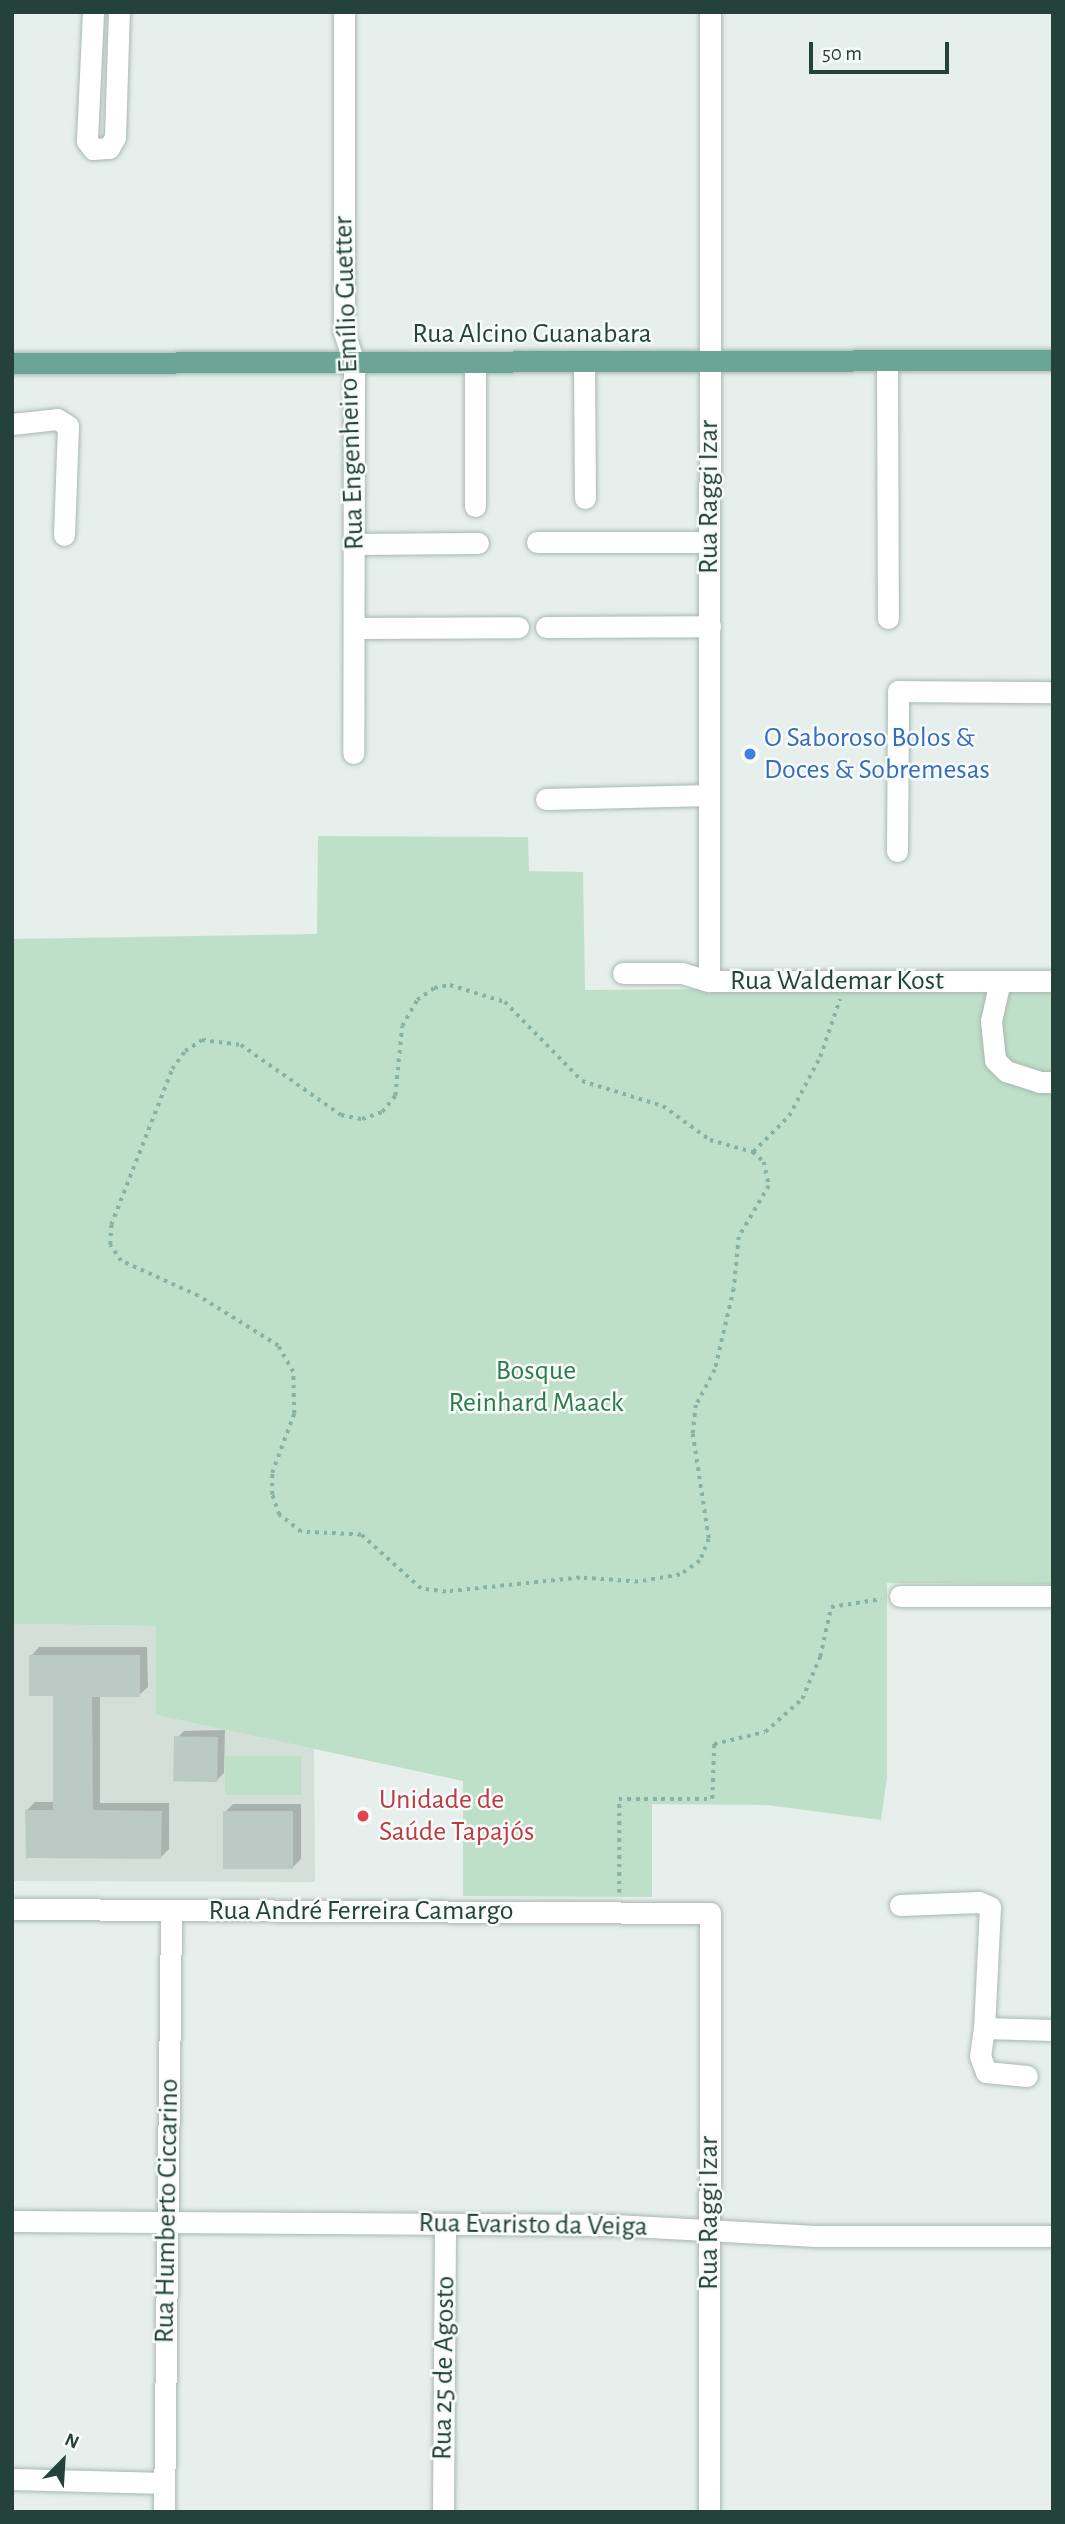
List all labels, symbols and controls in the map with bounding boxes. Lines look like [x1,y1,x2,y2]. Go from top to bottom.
scale bar [813,28,953,72]
text: 50 m [822,43,862,64]
street label: Rua Engenheiro Emílio Guetter [326,215,372,551]
street label: Rua Alcino Guanabara [412,317,652,351]
street label: Rua Raggi Izar [692,420,726,574]
place label: O Saboroso Bolos & Doces & Sobremesas [764,721,990,787]
marker: O Saboroso Bolos & Doces & Sobremesas [742,746,758,762]
street label: Rua Waldemar Kost [730,964,944,998]
park label: Bosque Reinhard Maack [448,1354,624,1420]
place label: Unidade de Saúde Tapajós [379,1783,534,1849]
marker: Unidade de Saúde Tapajós [353,1806,373,1826]
street label: Rua André Ferreira Camargo [208,1894,514,1928]
street label: Rua Humberto Ciccarino [148,2078,186,2344]
street label: Rua Raggi Izar [692,2136,726,2290]
street label: Rua Evaristo da Veiga [418,2206,648,2244]
street label: Rua 25 de Agosto [426,2276,462,2460]
north arrow [28,2426,98,2496]
text: N [62,2430,82,2453]

